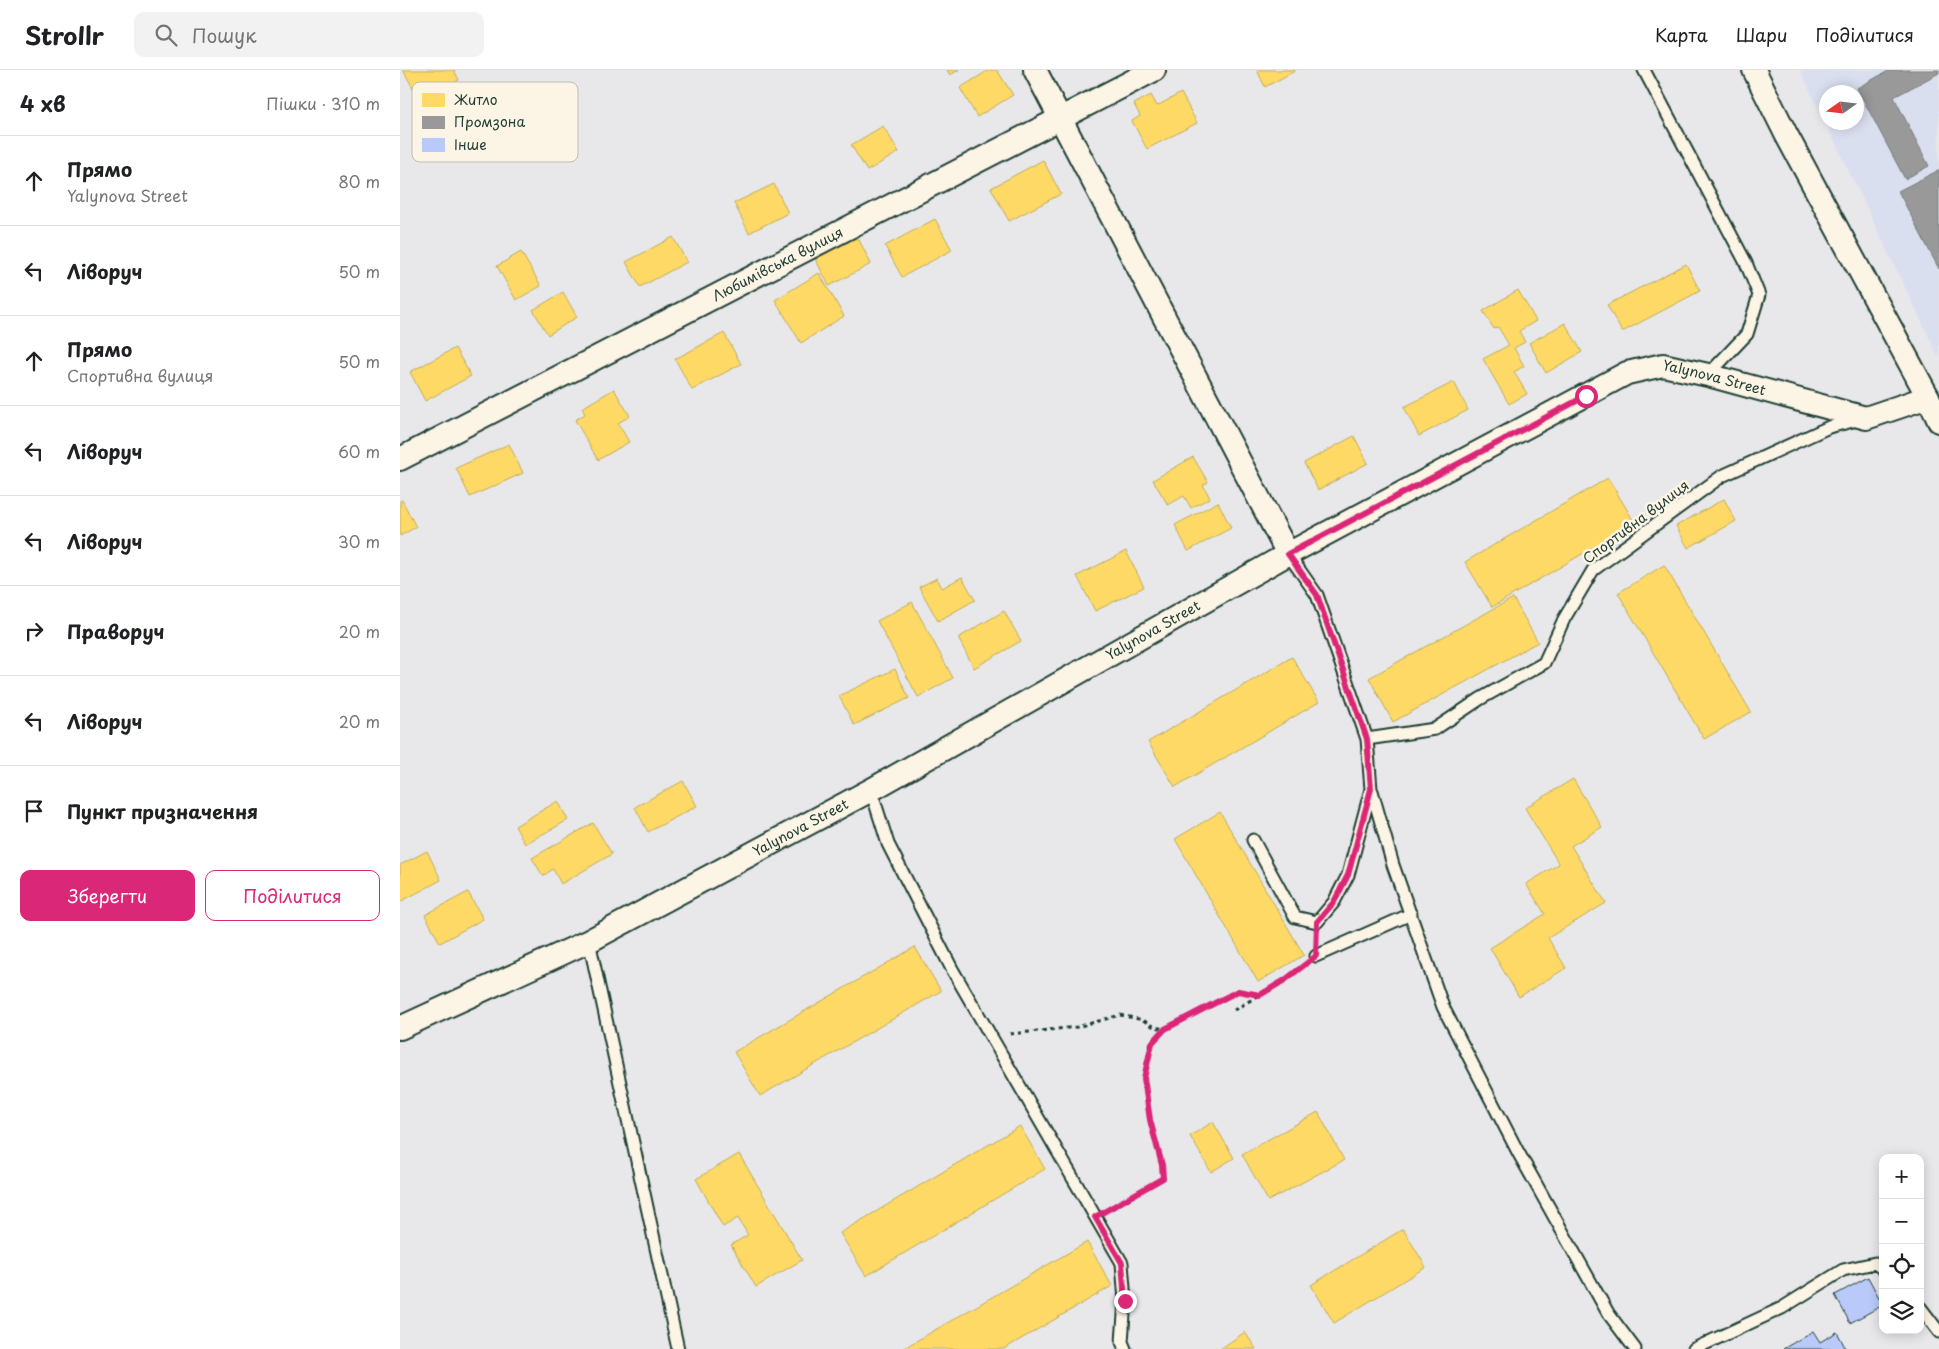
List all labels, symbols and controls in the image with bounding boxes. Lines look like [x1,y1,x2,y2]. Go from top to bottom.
search box [134,12,484,57]
text: Strollr [25,17,104,53]
icon: search [152,21,180,49]
text: Пошук [192,21,256,49]
text: Карта [1655,21,1708,48]
text: Шари [1736,21,1788,48]
text: Поділитися [1816,21,1914,48]
legend [412,82,578,162]
north arrow [1819,85,1864,130]
text: 4 хв [20,87,66,119]
text: Житло [454,89,498,110]
text: Пішки · 310 m [266,91,380,115]
text: Промзона [454,111,525,132]
text: Інше [454,134,487,155]
text: Прямо [67,155,132,183]
icon: ahead [20,167,48,195]
text: 80 m [338,169,380,193]
text: Yalynova Street [67,183,188,207]
street label: Любимівська вулиця [708,221,847,306]
icon: left [20,257,48,285]
text: Ліворуч [67,257,143,285]
text: 50 m [339,259,380,283]
text: Прямо [67,335,132,363]
icon: ahead [20,347,48,375]
text: 50 m [339,349,380,373]
street label: Yalynova Street [1661,354,1769,400]
text: Спортивна вулиця [67,363,213,387]
route start [1575,385,1598,408]
icon: left [20,437,48,465]
text: Ліворуч [67,437,143,465]
text: 60 m [338,439,380,463]
street label: Спортивна вулиця [1578,475,1693,569]
icon: left [20,527,48,555]
text: Ліворуч [67,527,143,555]
text: 30 m [338,529,380,553]
street label: Yalynova Street [1102,595,1204,665]
icon: right [20,617,48,645]
text: Праворуч [67,617,164,645]
text: 20 m [339,619,380,643]
icon: left [20,707,48,735]
text: Ліворуч [67,707,143,735]
text: 20 m [339,709,380,733]
street label: Yalynova Street [749,793,852,862]
icon: arrive [20,797,48,825]
text: Пункт призначення [67,797,258,825]
button: Зберегти [20,870,195,921]
button: Поділитися [205,870,380,921]
map controls [1879,1154,1924,1334]
button: + [1879,1154,1924,1199]
button: − [1879,1199,1924,1244]
button: locate [1879,1244,1924,1289]
button: layers [1879,1289,1924,1334]
route end [1114,1290,1137,1313]

